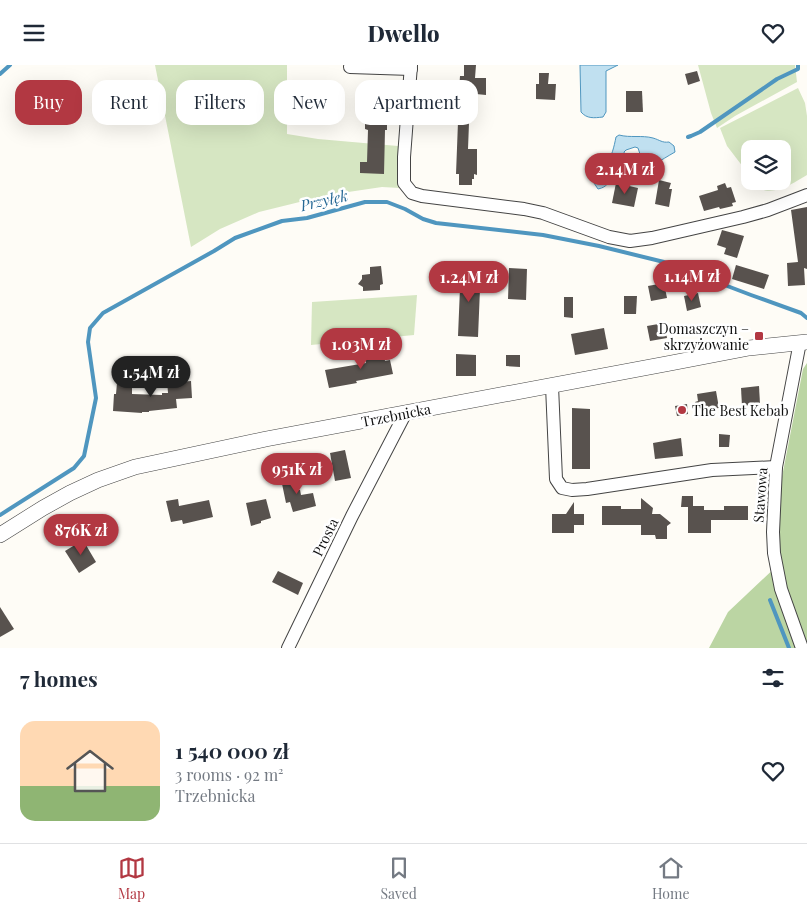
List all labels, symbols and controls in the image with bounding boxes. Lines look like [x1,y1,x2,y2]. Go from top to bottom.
text: Dwello [367,18,440,48]
icon: menu [20,19,48,47]
icon: heart [759,19,787,47]
chip: Buy [15,80,82,125]
chip: Rent [92,80,166,125]
chip: Filters [176,80,264,125]
chip: New [274,80,345,125]
chip: Apartment [355,80,478,125]
map controls [741,140,791,190]
button: layers [741,140,791,190]
pin: 2.14M zł [573,153,677,195]
text: 2.14M zł [596,158,654,179]
water label: Przyłęk [297,185,350,215]
pin: 1.14M zł [640,259,744,302]
pin: 1.24M zł [417,261,521,303]
text: 1.14M zł [664,265,720,286]
text: 1.24M zł [440,266,498,287]
place label: Domaszczyn – skrzyżowanie [659,319,749,354]
pin: 1.03M zł [309,327,413,370]
marker: Domaszczyn – skrzyżowanie [753,330,765,342]
text: 1.03M zł [331,333,391,354]
pin: 1.54M zł [99,355,203,398]
text: 1.54M zł [122,361,180,382]
street label: Trzebnicka [360,399,432,431]
place label: The Best Kebab [692,401,789,420]
marker: The Best Kebab [676,404,688,416]
pin: 951K zł [251,453,343,495]
text: 951K zł [272,458,322,479]
street label: Stawowa [749,467,771,523]
pin: 876K zł [35,513,127,556]
street label: Prosta [308,515,342,559]
text: 876K zł [55,519,107,540]
text: 7 homes [20,664,98,692]
icon: filters [759,664,787,692]
text: 1 540 000 zł [175,736,289,764]
icon: home [60,741,120,801]
icon: heart [759,757,787,785]
text: 3 rooms · 92 m² [175,764,284,785]
text: Trzebnicka [175,785,255,806]
tab: Map [118,854,146,903]
tab: Saved [381,854,417,903]
tab: Home [652,854,689,903]

